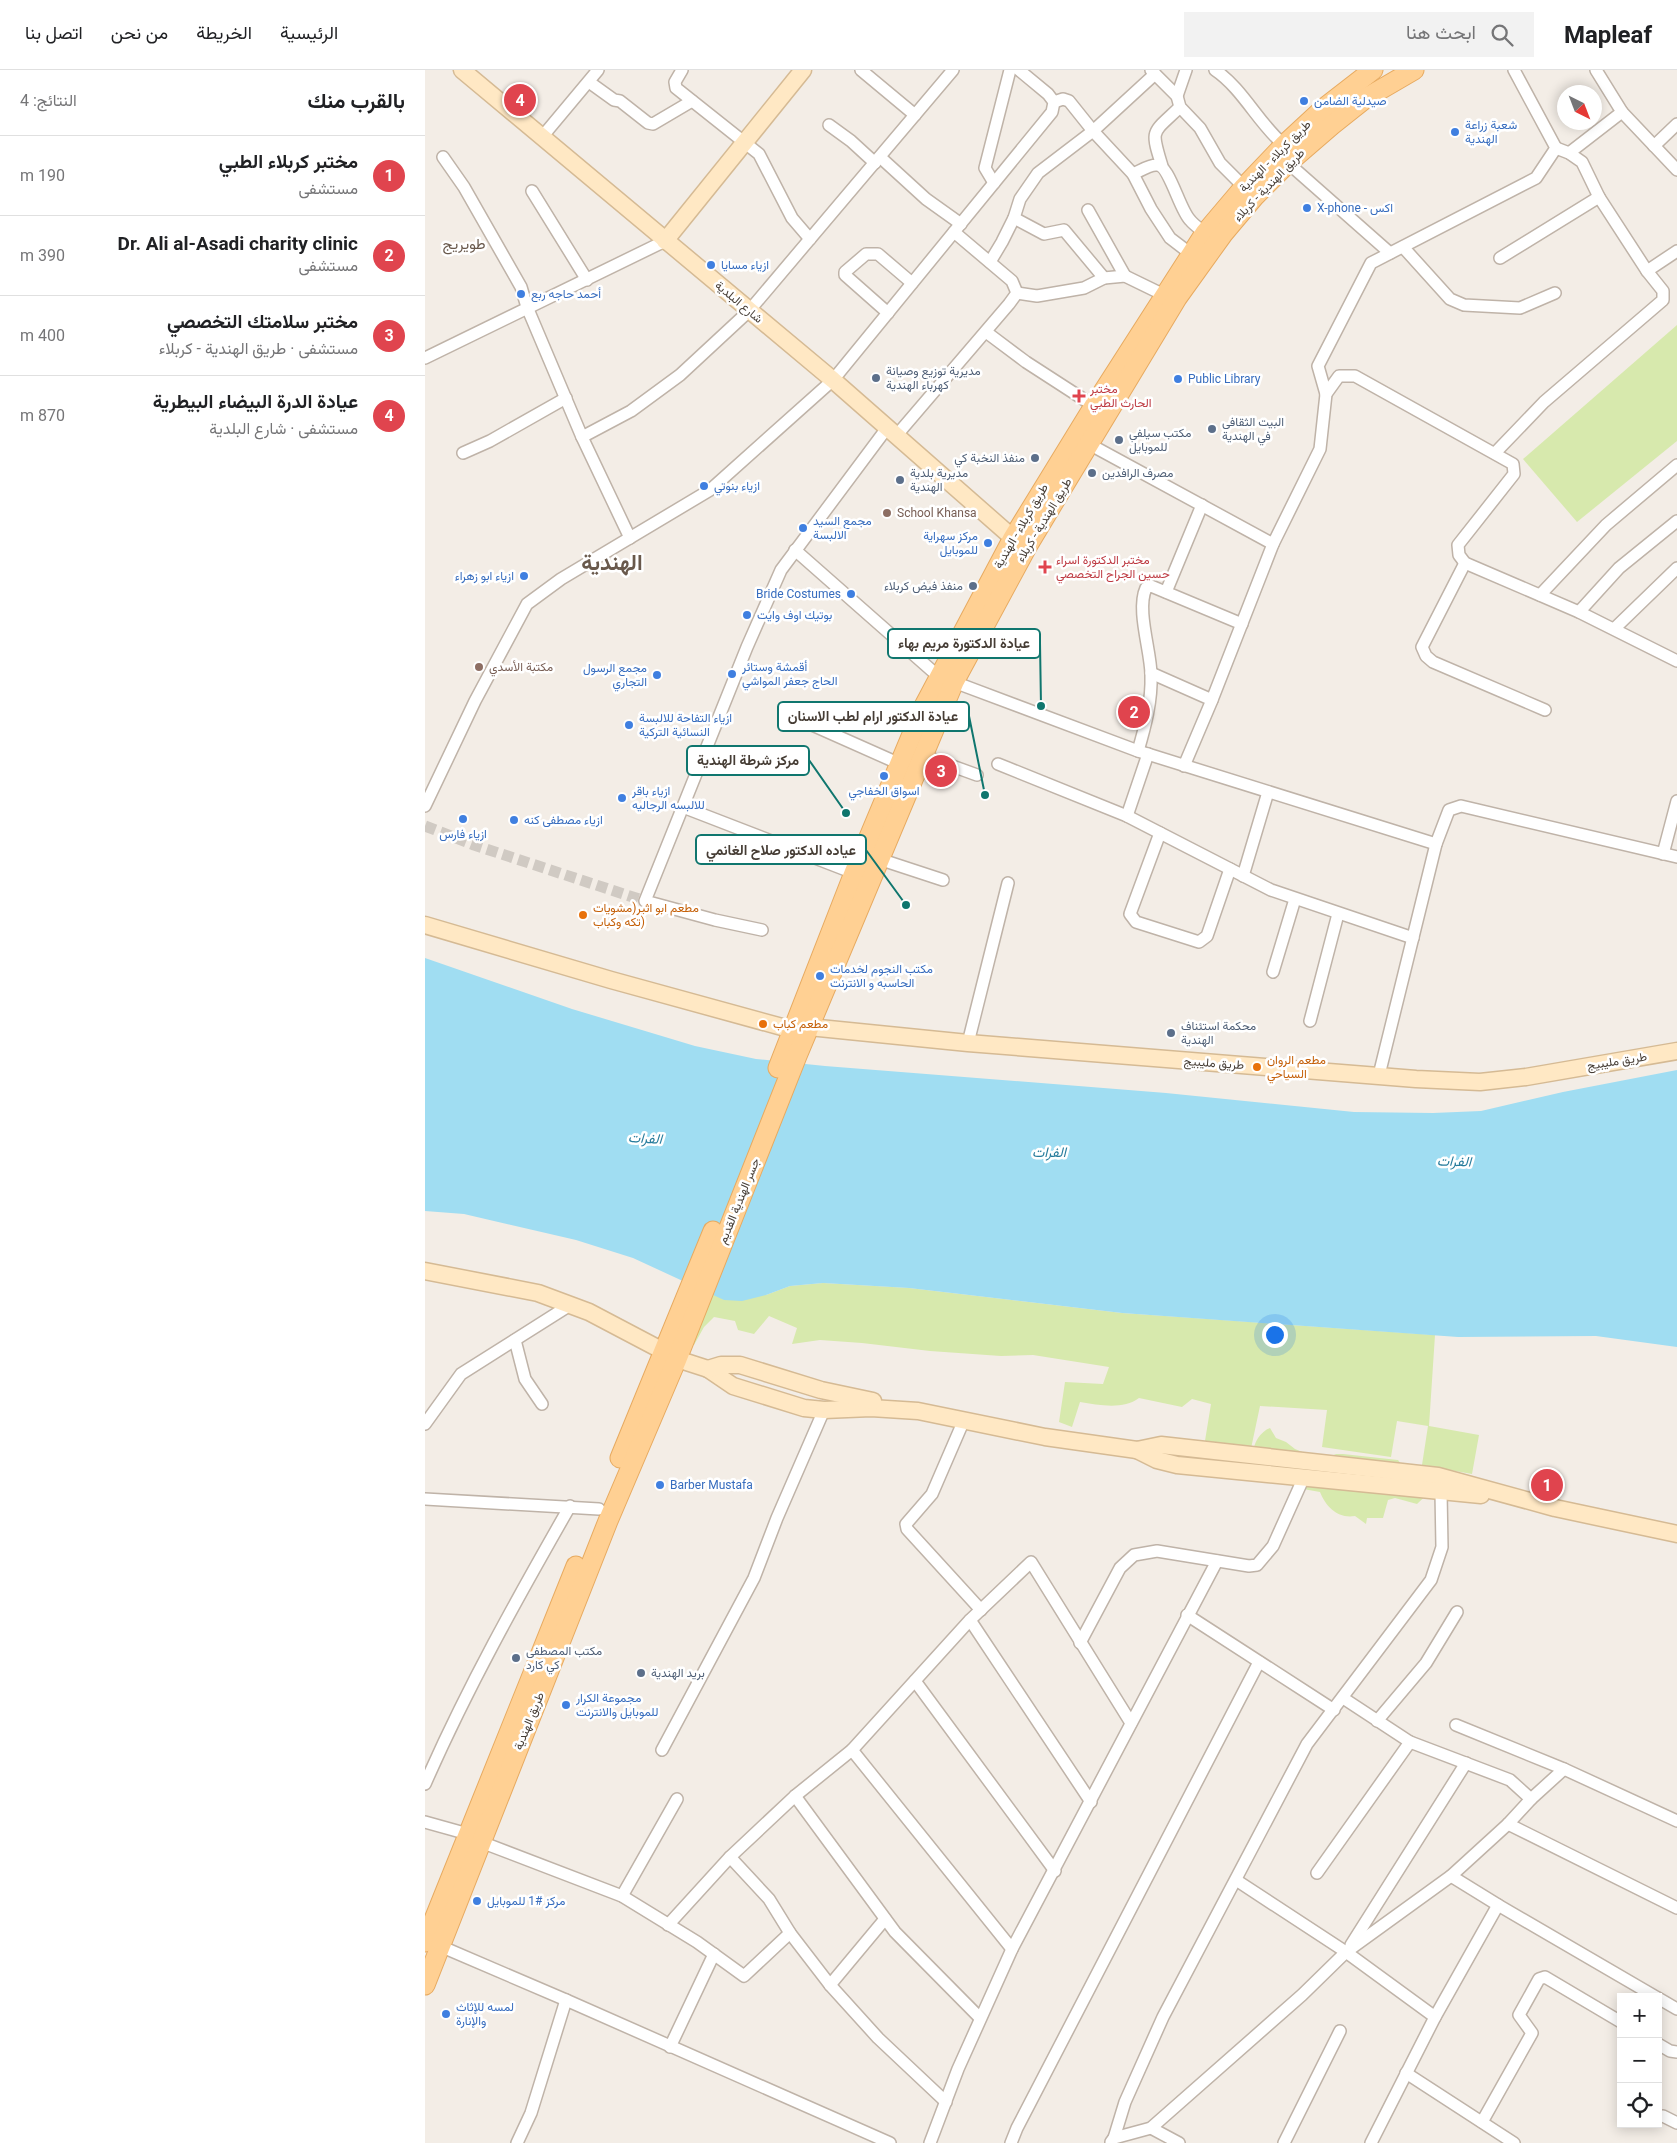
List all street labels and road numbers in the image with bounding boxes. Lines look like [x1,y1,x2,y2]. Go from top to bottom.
street label: طريق كربلاء - الهندية [1236,117,1315,195]
street label: طريق الهندية - كربلاء [1231,146,1308,225]
street label: شارع البلدية [711,278,766,327]
street label: طريق الهندية - كربلاء [1013,475,1076,565]
street label: طريق كربلاء - الهندية [991,481,1052,571]
street label: طريق مليبيج [1586,1049,1648,1075]
street label: طريق مليبيج [1183,1054,1245,1074]
street label: جسر الهندية القديم [715,1156,764,1246]
street label: طريق الهندية [511,1690,548,1752]

